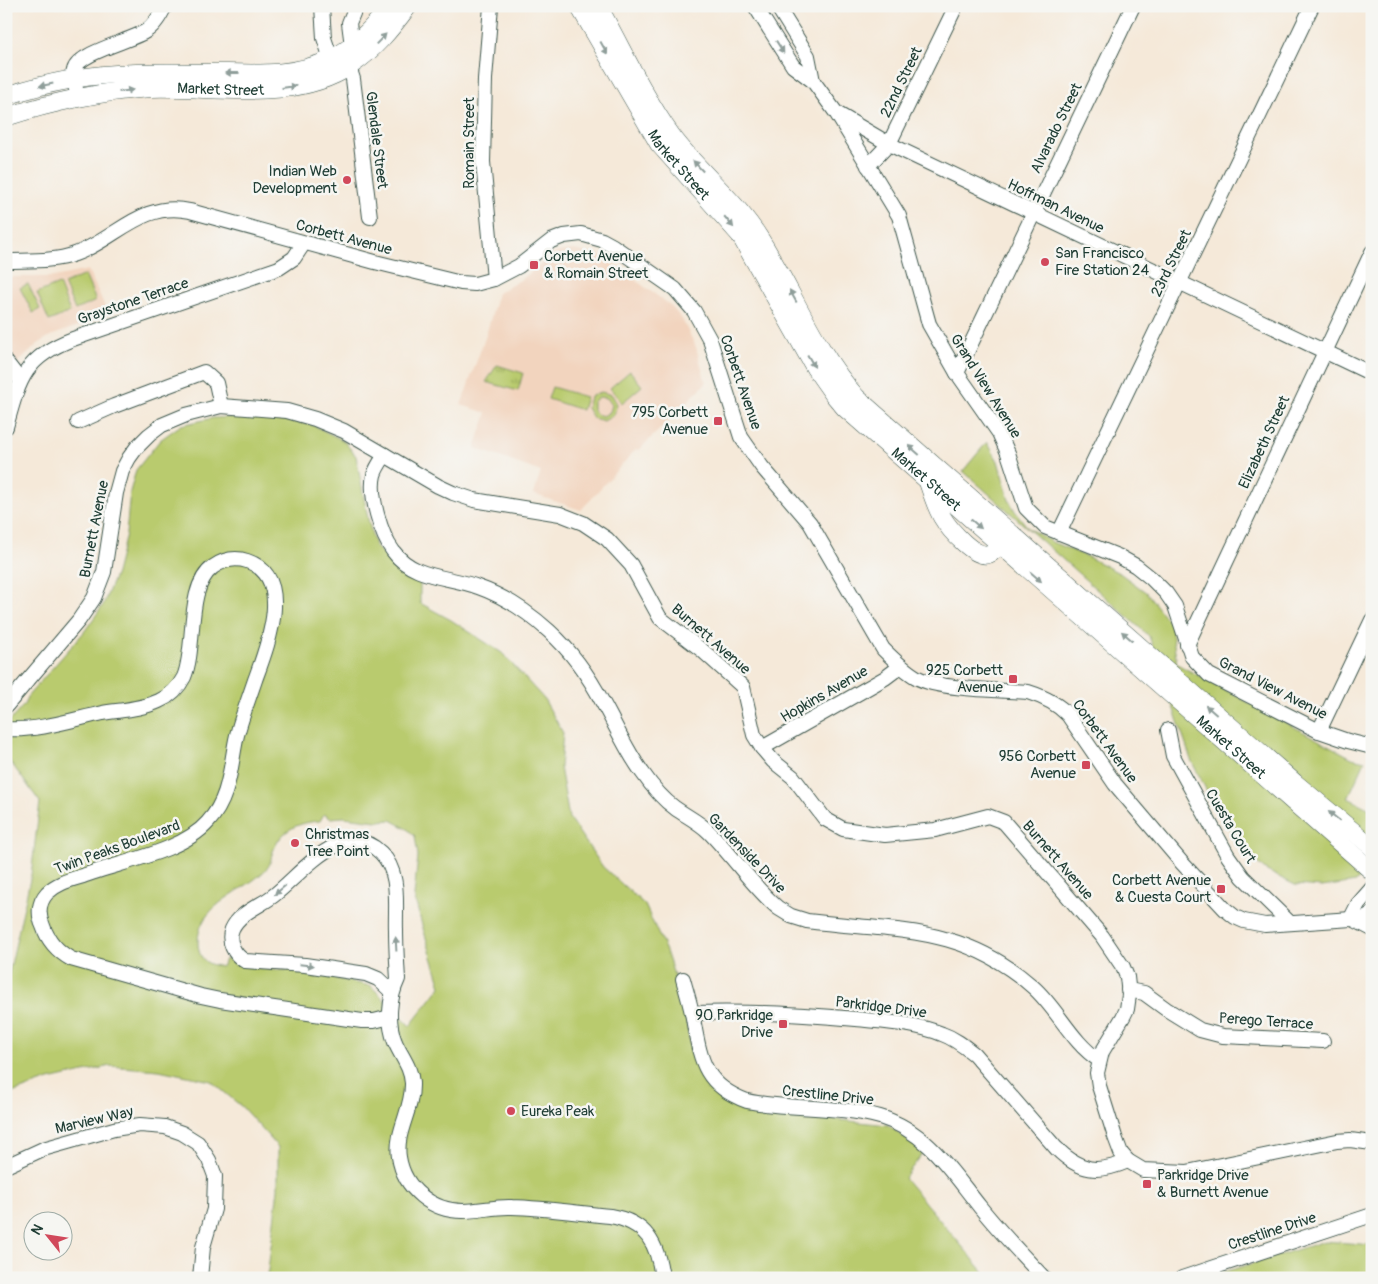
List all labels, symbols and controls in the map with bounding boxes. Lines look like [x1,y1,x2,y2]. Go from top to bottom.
one-way arrow [375,34,387,46]
one-way arrow [776,40,785,53]
one-way arrow [600,41,608,55]
street label: 22nd Street [876,43,927,121]
one-way arrow [224,69,240,77]
street label: Market Street [177,79,266,100]
street label: Alvarado Street [1026,79,1087,177]
one-way arrow [39,81,54,89]
one-way arrow [281,83,297,91]
one-way arrow [119,87,135,95]
street label: Glendale Street [361,90,392,191]
street label: Romain Street [460,96,479,189]
street label: Market Street [643,127,714,205]
one-way arrow [692,160,704,172]
place label: Indian Web Development [252,162,338,198]
marker: Indian Web Development [341,174,353,186]
street label: Hoffman Avenue [1004,175,1108,238]
one-way arrow [723,215,734,228]
street label: Corbett Avenue [294,216,395,260]
street label: 23rd Street [1147,226,1196,300]
place label: San Francisco Fire Station 24 [1055,244,1149,280]
place label: Corbett Avenue & Romain Street [544,247,649,283]
marker: San Francisco Fire Station 24 [1039,256,1051,268]
marker: Corbett Avenue & Romain Street [528,259,540,271]
street label: Graystone Terrace [75,273,192,329]
one-way arrow [788,290,797,303]
street label: Grand View Avenue [946,331,1026,442]
street label: Corbett Avenue [715,332,766,433]
one-way arrow [807,355,816,368]
street label: Elizabeth Street [1235,392,1295,492]
place label: 795 Corbett Avenue [631,403,709,439]
marker: 795 Corbett Avenue [712,415,724,427]
street label: Market Street [887,444,965,516]
one-way arrow [908,444,920,456]
street label: Burnett Avenue [76,478,113,579]
one-way arrow [969,518,981,530]
one-way arrow [1030,571,1042,583]
street label: Burnett Avenue [667,600,755,679]
one-way arrow [1121,631,1134,642]
street label: Grand View Avenue [1215,653,1331,724]
street label: Hopkins Avenue [777,661,872,727]
place label: 925 Corbett Avenue [926,661,1004,697]
marker: 925 Corbett Avenue [1007,673,1019,685]
street label: Corbett Avenue [1068,696,1142,787]
one-way arrow [1204,704,1217,715]
street label: Market Street [1192,712,1270,784]
place label: 956 Corbett Avenue [999,747,1077,783]
marker: 956 Corbett Avenue [1080,759,1092,771]
street label: Cuesta Court [1201,786,1261,868]
street label: Gardenside Drive [704,809,790,898]
one-way arrow [1328,810,1341,821]
street label: Twin Peaks Boulevard [52,816,183,879]
street label: Burnett Avenue [1018,817,1098,904]
place label: Christmas Tree Point [305,825,370,861]
marker: Christmas Tree Point [289,837,301,849]
place label: Corbett Avenue & Cuesta Court [1112,871,1212,907]
marker: Corbett Avenue & Cuesta Court [1215,883,1227,895]
one-way arrow [274,885,287,896]
one-way arrow [392,936,400,952]
one-way arrow [299,961,315,969]
street label: Parkridge Drive [834,992,928,1023]
place label: 90 Parkridge Drive [695,1006,774,1042]
street label: Perego Terrace [1218,1009,1314,1034]
marker: 90 Parkridge Drive [777,1018,789,1030]
street label: Crestline Drive [781,1081,875,1110]
street label: Marview Way [53,1102,136,1139]
place label: Eureka Peak [521,1102,595,1121]
marker: Eureka Peak [505,1105,517,1117]
place label: Parkridge Drive & Burnett Avenue [1157,1166,1269,1202]
marker: Parkridge Drive & Burnett Avenue [1141,1178,1153,1190]
street label: Crestline Drive [1226,1208,1319,1255]
north arrow [22,1212,72,1262]
text: N [27,1221,47,1238]

